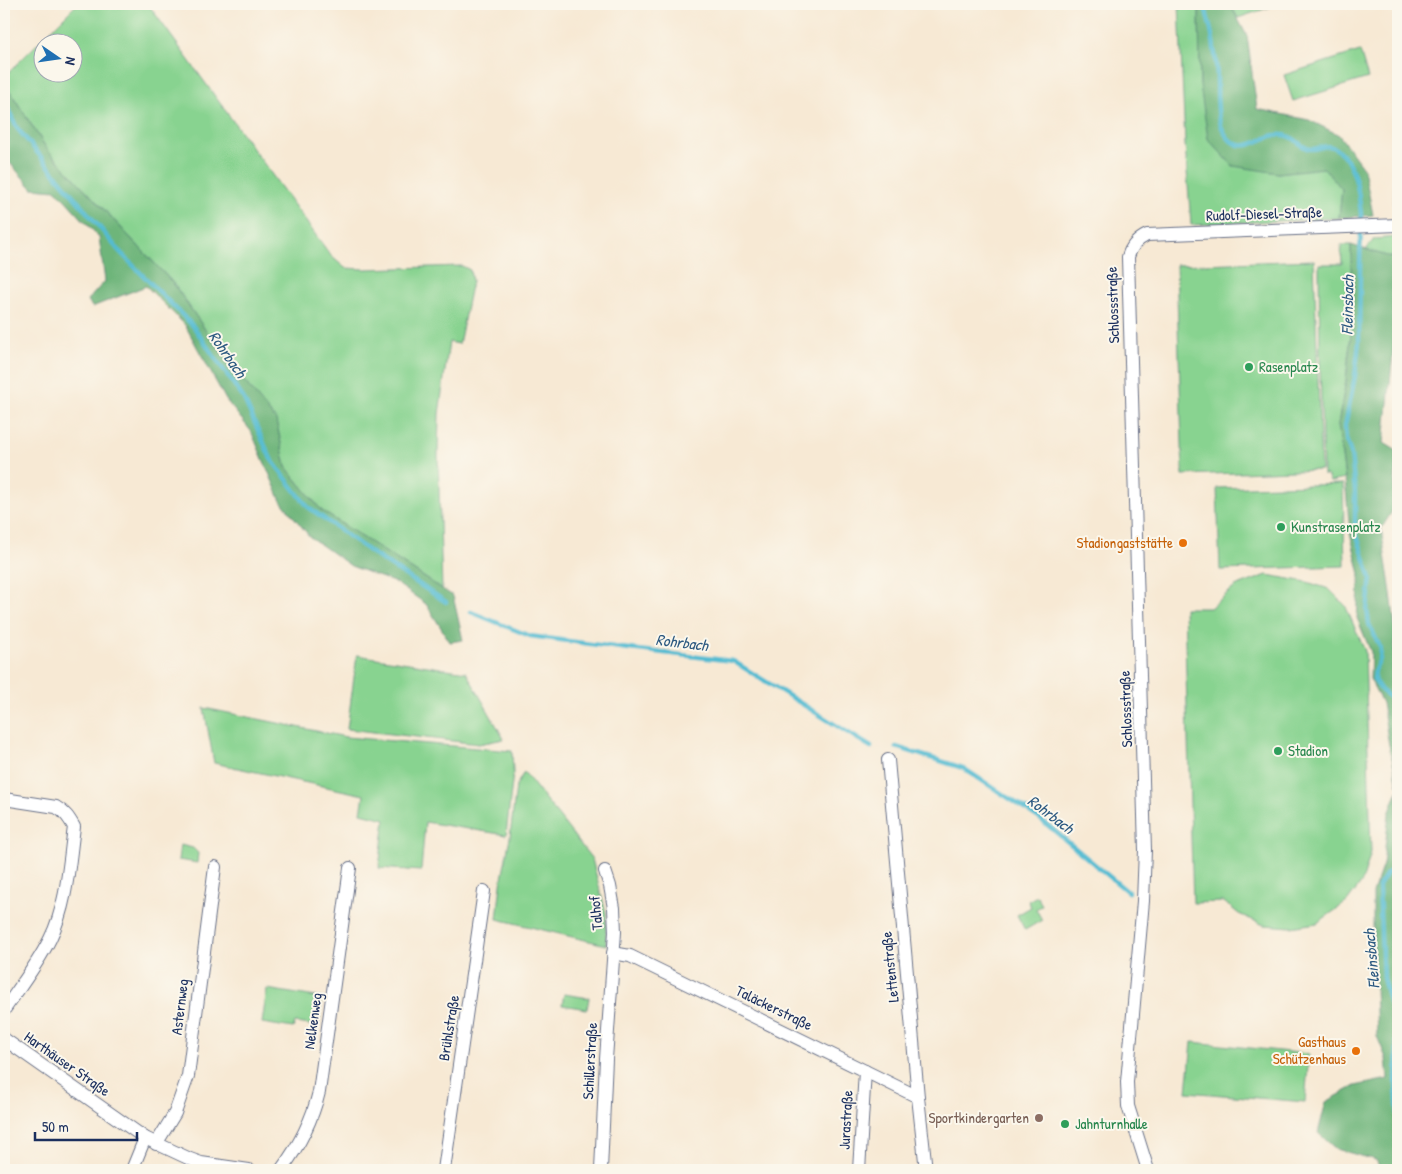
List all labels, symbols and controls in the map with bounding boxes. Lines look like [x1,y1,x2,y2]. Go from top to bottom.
north arrow [32,32,82,82]
text: N [61,55,81,67]
street label: Rudolf-Diesel-Straße [1206,201,1322,226]
street label: Schlossstraße [1101,266,1124,344]
water label: Fleinsbach [1335,274,1359,335]
water label: Rohrbach [204,326,253,383]
place label: Rasenplatz [1259,356,1319,377]
marker: Rasenplatz [1243,361,1255,373]
place label: Kunstrasenplatz [1291,516,1381,537]
marker: Kunstrasenplatz [1275,521,1287,533]
place label: Stadiongaststätte [1076,532,1173,553]
marker: Stadiongaststätte [1177,537,1189,549]
water label: Rohrbach [655,628,711,656]
street label: Schlossstraße [1114,670,1137,748]
place label: Stadion [1288,740,1328,761]
marker: Stadion [1272,745,1284,757]
water label: Rohrbach [1023,789,1080,839]
street label: Talhof [583,894,607,931]
water label: Fleinsbach [1357,927,1385,990]
street label: Lettenstraße [875,931,904,1004]
street label: Asternweg [166,977,193,1036]
street label: Taläckerstraße [732,980,816,1035]
street label: Nelkenweg [298,991,327,1050]
street label: Brühlstraße [433,994,464,1062]
street label: Schillerstraße [577,1022,602,1100]
street label: Harthäuser Straße [20,1026,115,1101]
place label: Gasthaus Schützenhaus [1273,1031,1346,1069]
marker: Gasthaus Schützenhaus [1350,1045,1362,1057]
street label: Jurastraße [833,1090,858,1150]
place label: Sportkindergarten [929,1107,1029,1128]
scale bar [35,1109,138,1141]
marker: Sportkindergarten [1033,1112,1045,1124]
place label: Jahnturnhalle [1075,1113,1148,1134]
text: 50 m [42,1116,69,1137]
marker: Jahnturnhalle [1059,1118,1071,1130]

